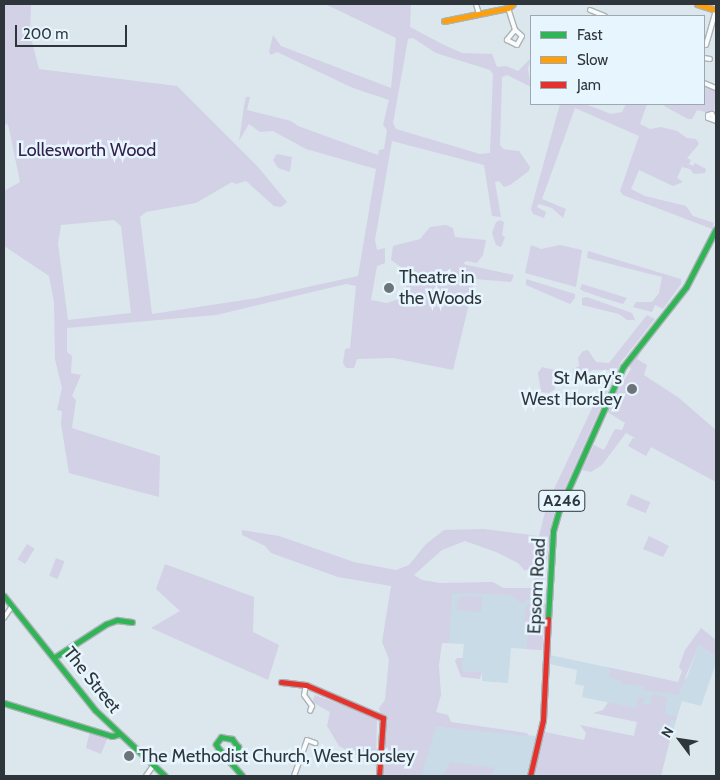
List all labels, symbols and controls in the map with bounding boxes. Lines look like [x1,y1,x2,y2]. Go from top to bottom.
scale bar [18,15,130,47]
legend [530,15,705,105]
text: 200 m [23,25,68,43]
text: Fast [577,26,602,44]
text: Slow [577,51,608,69]
text: Jam [577,76,601,94]
park label: Lollesworth Wood [18,139,156,161]
place label: Theatre in the Woods [399,267,482,310]
marker: Theatre in the Woods [383,282,395,294]
place label: St Mary's West Horsley [521,368,622,410]
marker: St Mary's West Horsley [626,383,638,395]
road number: A246 [538,488,586,514]
street label: Epsom Road [524,537,550,635]
street label: The Street [59,643,125,717]
north arrow [655,715,705,765]
text: N [657,723,677,741]
place label: The Methodist Church, West Horsley [139,745,415,767]
marker: The Methodist Church, West Horsley [123,750,135,762]

